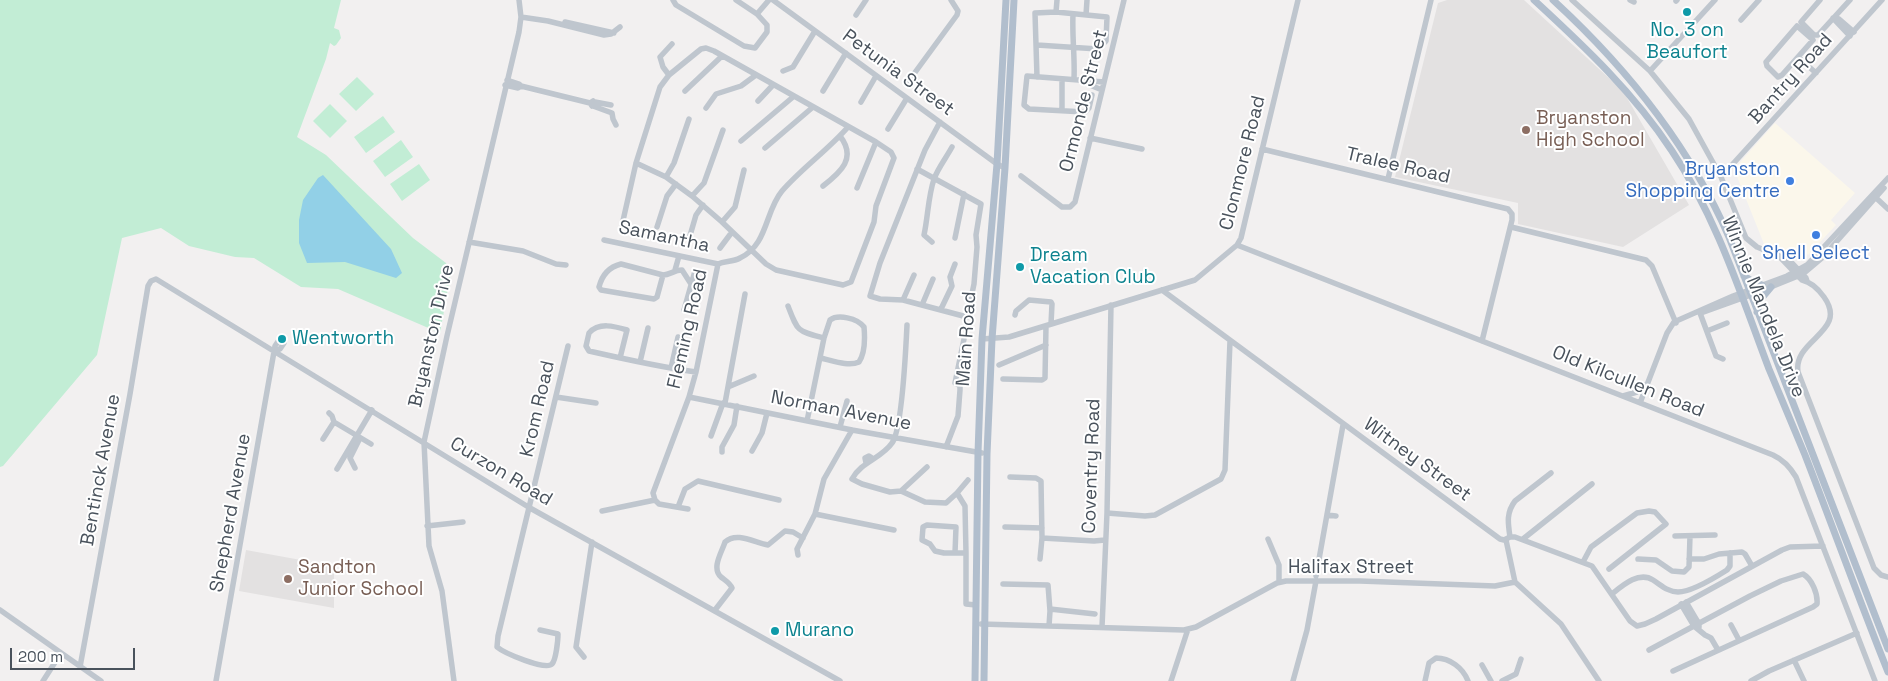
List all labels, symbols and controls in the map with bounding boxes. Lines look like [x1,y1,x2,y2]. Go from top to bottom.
marker: No. 3 on Beaufort [1681,6,1693,18]
place label: No. 3 on Beaufort [1646,20,1728,64]
street label: Petunia Street [838,25,958,121]
street label: Ormonde Street [1055,27,1113,175]
street label: Bantry Road [1744,29,1838,129]
street label: Clonmore Road [1215,93,1271,233]
place label: Bryanston High School [1536,108,1645,152]
marker: Bryanston High School [1520,124,1532,136]
street label: Tralee Road [1344,143,1452,189]
place label: Bryanston Shopping Centre [1625,159,1780,203]
marker: Bryanston Shopping Centre [1784,175,1796,187]
street label: Winnie Mandela Drive [1716,213,1810,401]
street label: Samantha [616,216,712,258]
marker: Shell Select [1810,229,1822,241]
place label: Shell Select [1762,243,1870,265]
place label: Dream Vacation Club [1030,245,1156,289]
marker: Dream Vacation Club [1014,261,1026,273]
street label: Bryanston Drive [404,262,460,410]
street label: Fleming Road [663,267,713,391]
street label: Main Road [952,291,982,387]
place label: Wentworth [292,328,394,350]
marker: Wentworth [276,333,288,345]
street label: Old Kilcullen Road [1549,341,1707,423]
street label: Krom Road [516,359,560,459]
street label: Norman Avenue [769,386,913,436]
street label: Bentinck Avenue [76,392,126,548]
street label: Coventry Road [1078,398,1106,534]
street label: Witney Street [1359,413,1475,507]
street label: Shepherd Avenue [206,432,256,594]
street label: Curzon Road [446,433,556,511]
place label: Sandton Junior School [298,557,423,601]
street label: Halifax Street [1288,557,1414,579]
marker: Sandton Junior School [282,573,294,585]
place label: Murano [785,620,854,642]
marker: Murano [769,625,781,637]
scale bar [12,638,138,670]
text: 200 m [18,647,63,666]

